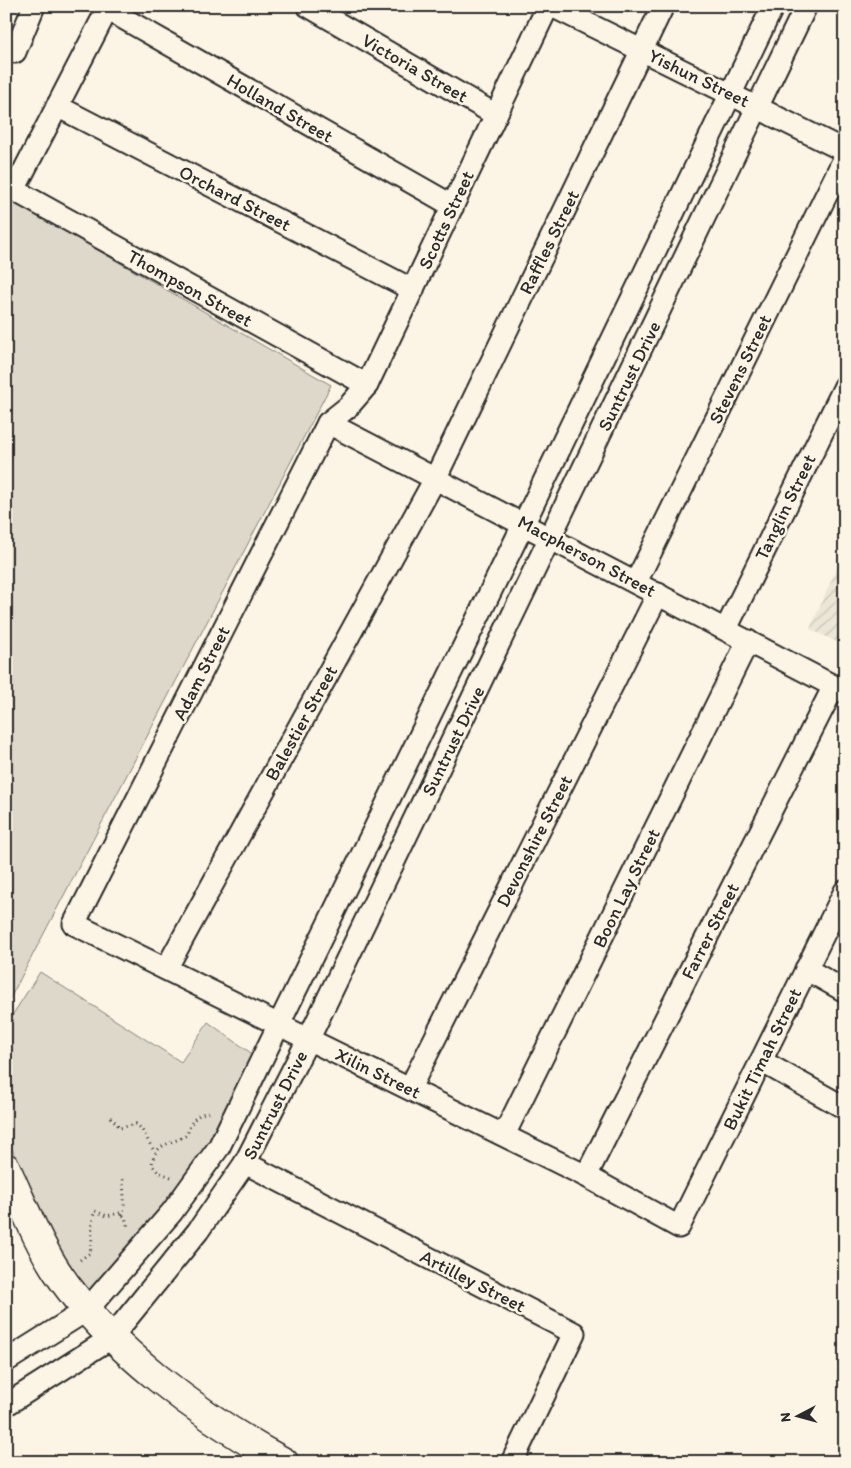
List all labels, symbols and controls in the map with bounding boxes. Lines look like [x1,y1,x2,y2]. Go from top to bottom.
street label: Victoria Street [358,28,472,108]
street label: Yishun Street [645,44,753,112]
street label: Holland Street [223,68,337,148]
street label: Orchard Street [175,160,295,236]
street label: Scotts Street [413,167,479,273]
street label: Raffles Street [514,186,584,298]
street label: Thompson Street [124,244,256,332]
street label: Stevens Street [704,311,776,427]
street label: Suntrust Drive [592,317,666,435]
street label: Tanglin Street [749,450,821,564]
street label: Macpherson Street [514,510,660,602]
street label: Adam Street [167,622,235,724]
street label: Balestier Street [260,661,342,785]
street label: Suntrust Drive [416,682,490,800]
street label: Devonshire Street [491,771,577,911]
street label: Boon Lay Street [587,825,665,951]
street label: Farrer Street [676,879,744,983]
street label: Bukit Timah Street [718,984,806,1134]
street label: Xilin Street [331,1042,425,1104]
street label: Suntrust Drive [238,1046,312,1164]
street label: Artilley Street [416,1245,530,1317]
north arrow [774,1390,824,1440]
text: N [777,1412,795,1423]

